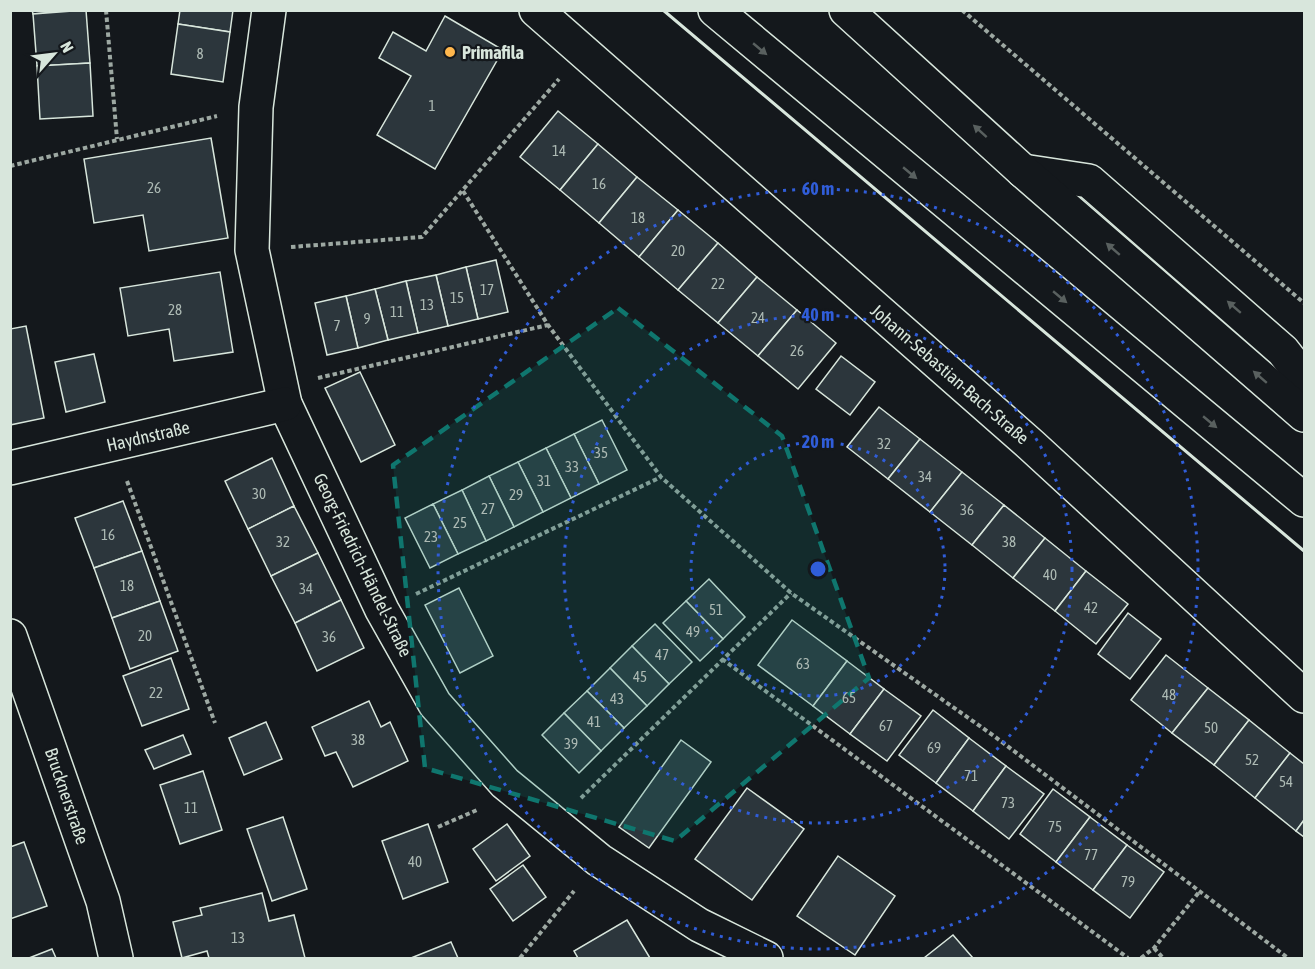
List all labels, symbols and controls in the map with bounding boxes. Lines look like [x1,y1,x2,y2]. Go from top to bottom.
north arrow [24,24,84,84]
text: N [57,39,77,55]
place label: Primafila [462,42,524,63]
one-way arrow [752,42,768,55]
house number: 8 [196,45,204,62]
marker: Primafila [443,45,457,59]
house number: 1 [428,97,436,114]
one-way arrow [973,125,987,139]
house number: 14 [552,142,566,159]
one-way arrow [902,166,917,179]
house number: 16 [592,175,606,192]
text: 60 m [802,178,834,199]
house number: 26 [147,179,161,196]
house number: 18 [631,209,645,226]
house number: 20 [671,242,685,259]
one-way arrow [1106,243,1121,256]
house number: 22 [711,275,725,292]
house number: 17 [480,281,494,298]
house number: 15 [450,289,464,306]
one-way arrow [1052,291,1068,304]
house number: 13 [420,296,434,313]
street label: Johann-Sebastian-Bach-Straße [867,300,1033,448]
house number: 28 [168,301,182,318]
one-way arrow [1227,301,1242,314]
house number: 11 [390,303,404,320]
text: 40 m [801,304,834,325]
house number: 24 [751,309,765,326]
house number: 9 [363,310,371,327]
house number: 7 [333,317,341,334]
house number: 26 [790,342,804,359]
one-way arrow [1253,371,1268,384]
one-way arrow [1202,415,1217,428]
street label: Haydnstraße [104,416,192,456]
text: 20 m [802,431,834,452]
house number: 32 [877,435,891,452]
house number: 35 [594,444,608,461]
house number: 33 [565,458,579,475]
house number: 34 [918,468,932,485]
street label: Georg-Friedrich-Händel-Straße [309,470,417,660]
house number: 31 [537,472,551,489]
house number: 30 [252,485,266,502]
house number: 29 [509,486,523,503]
house number: 27 [481,500,495,517]
house number: 36 [960,501,974,518]
house number: 25 [453,514,467,531]
house number: 16 [101,526,115,543]
house number: 23 [424,528,438,545]
house number: 32 [276,533,290,550]
house number: 38 [1002,533,1016,550]
centre of rings [808,559,828,579]
house number: 40 [1043,566,1057,583]
house number: 18 [120,577,134,594]
house number: 34 [299,580,313,597]
house number: 42 [1084,599,1098,616]
house number: 51 [709,601,723,618]
house number: 49 [686,623,700,640]
house number: 20 [138,627,152,644]
house number: 36 [322,628,336,645]
house number: 47 [655,646,669,663]
house number: 63 [796,655,810,672]
house number: 45 [633,668,647,685]
house number: 22 [149,684,163,701]
house number: 48 [1162,686,1176,703]
house number: 65 [842,689,856,706]
house number: 43 [610,690,624,707]
house number: 41 [587,713,601,730]
house number: 67 [879,717,893,734]
house number: 50 [1204,719,1218,736]
house number: 38 [351,731,365,748]
house number: 39 [564,735,578,752]
house number: 69 [927,739,941,756]
street label: Brucknerstraße [41,745,93,847]
house number: 52 [1245,751,1259,768]
house number: 71 [964,767,978,784]
house number: 54 [1279,773,1293,790]
house number: 73 [1001,794,1015,811]
house number: 11 [184,799,198,816]
house number: 75 [1048,818,1062,835]
house number: 77 [1084,846,1098,863]
house number: 40 [408,853,422,870]
house number: 79 [1121,873,1135,890]
house number: 13 [231,929,245,946]

